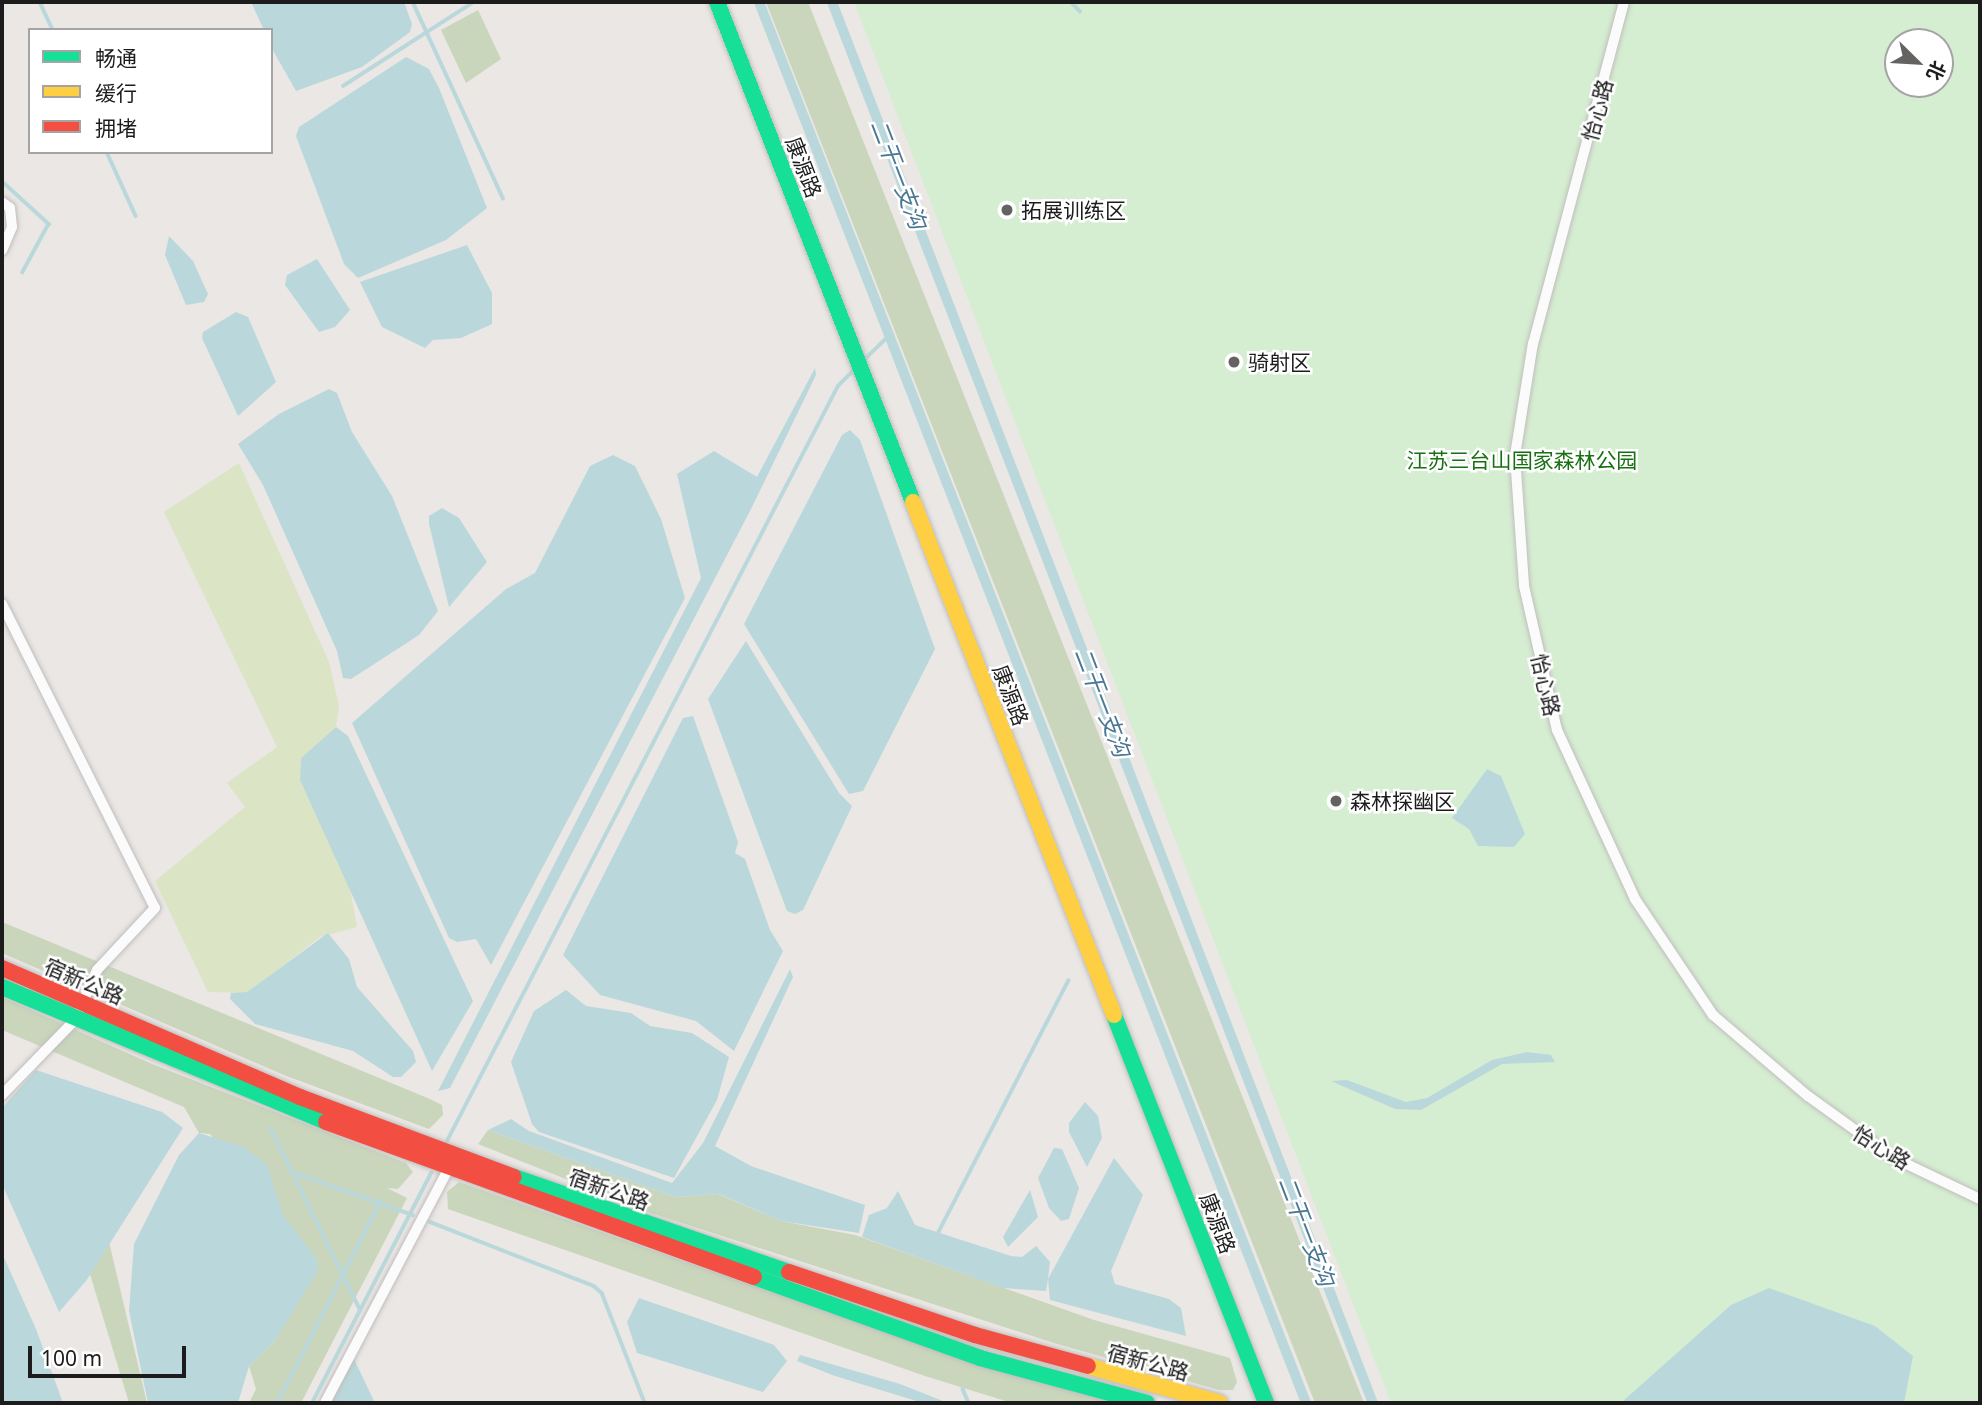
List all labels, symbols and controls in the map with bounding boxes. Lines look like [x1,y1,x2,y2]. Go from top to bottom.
legend [28,28,273,154]
north arrow [1884,28,1954,98]
text: 畅通 [95,44,137,72]
text: 北 [1921,57,1952,85]
street label: 怡心路 [1577,76,1617,144]
text: 缓行 [95,79,137,107]
text: 拥堵 [95,114,137,142]
water label: 二干一支沟 [866,115,932,233]
street label: 康源路 [781,133,827,201]
place label: 拓展训练区 [1021,197,1126,223]
marker: 拓展训练区 [999,202,1015,218]
place label: 骑射区 [1248,349,1311,375]
marker: 骑射区 [1226,354,1242,370]
park label: 江苏三台山国家森林公园 [1407,447,1637,473]
water label: 二干一支沟 [1070,643,1136,761]
street label: 怡心路 [1527,651,1565,719]
street label: 康源路 [988,661,1034,729]
place label: 森林探幽区 [1350,788,1455,814]
marker: 森林探幽区 [1328,793,1344,809]
street label: 宿新公路 [40,953,128,1009]
street label: 怡心路 [1849,1120,1915,1174]
street label: 宿新公路 [565,1163,653,1215]
water label: 二干一支沟 [1274,1172,1340,1290]
street label: 康源路 [1195,1189,1241,1257]
scale bar [32,1332,189,1376]
street label: 宿新公路 [1104,1339,1192,1385]
text: 100 m [41,1344,102,1372]

